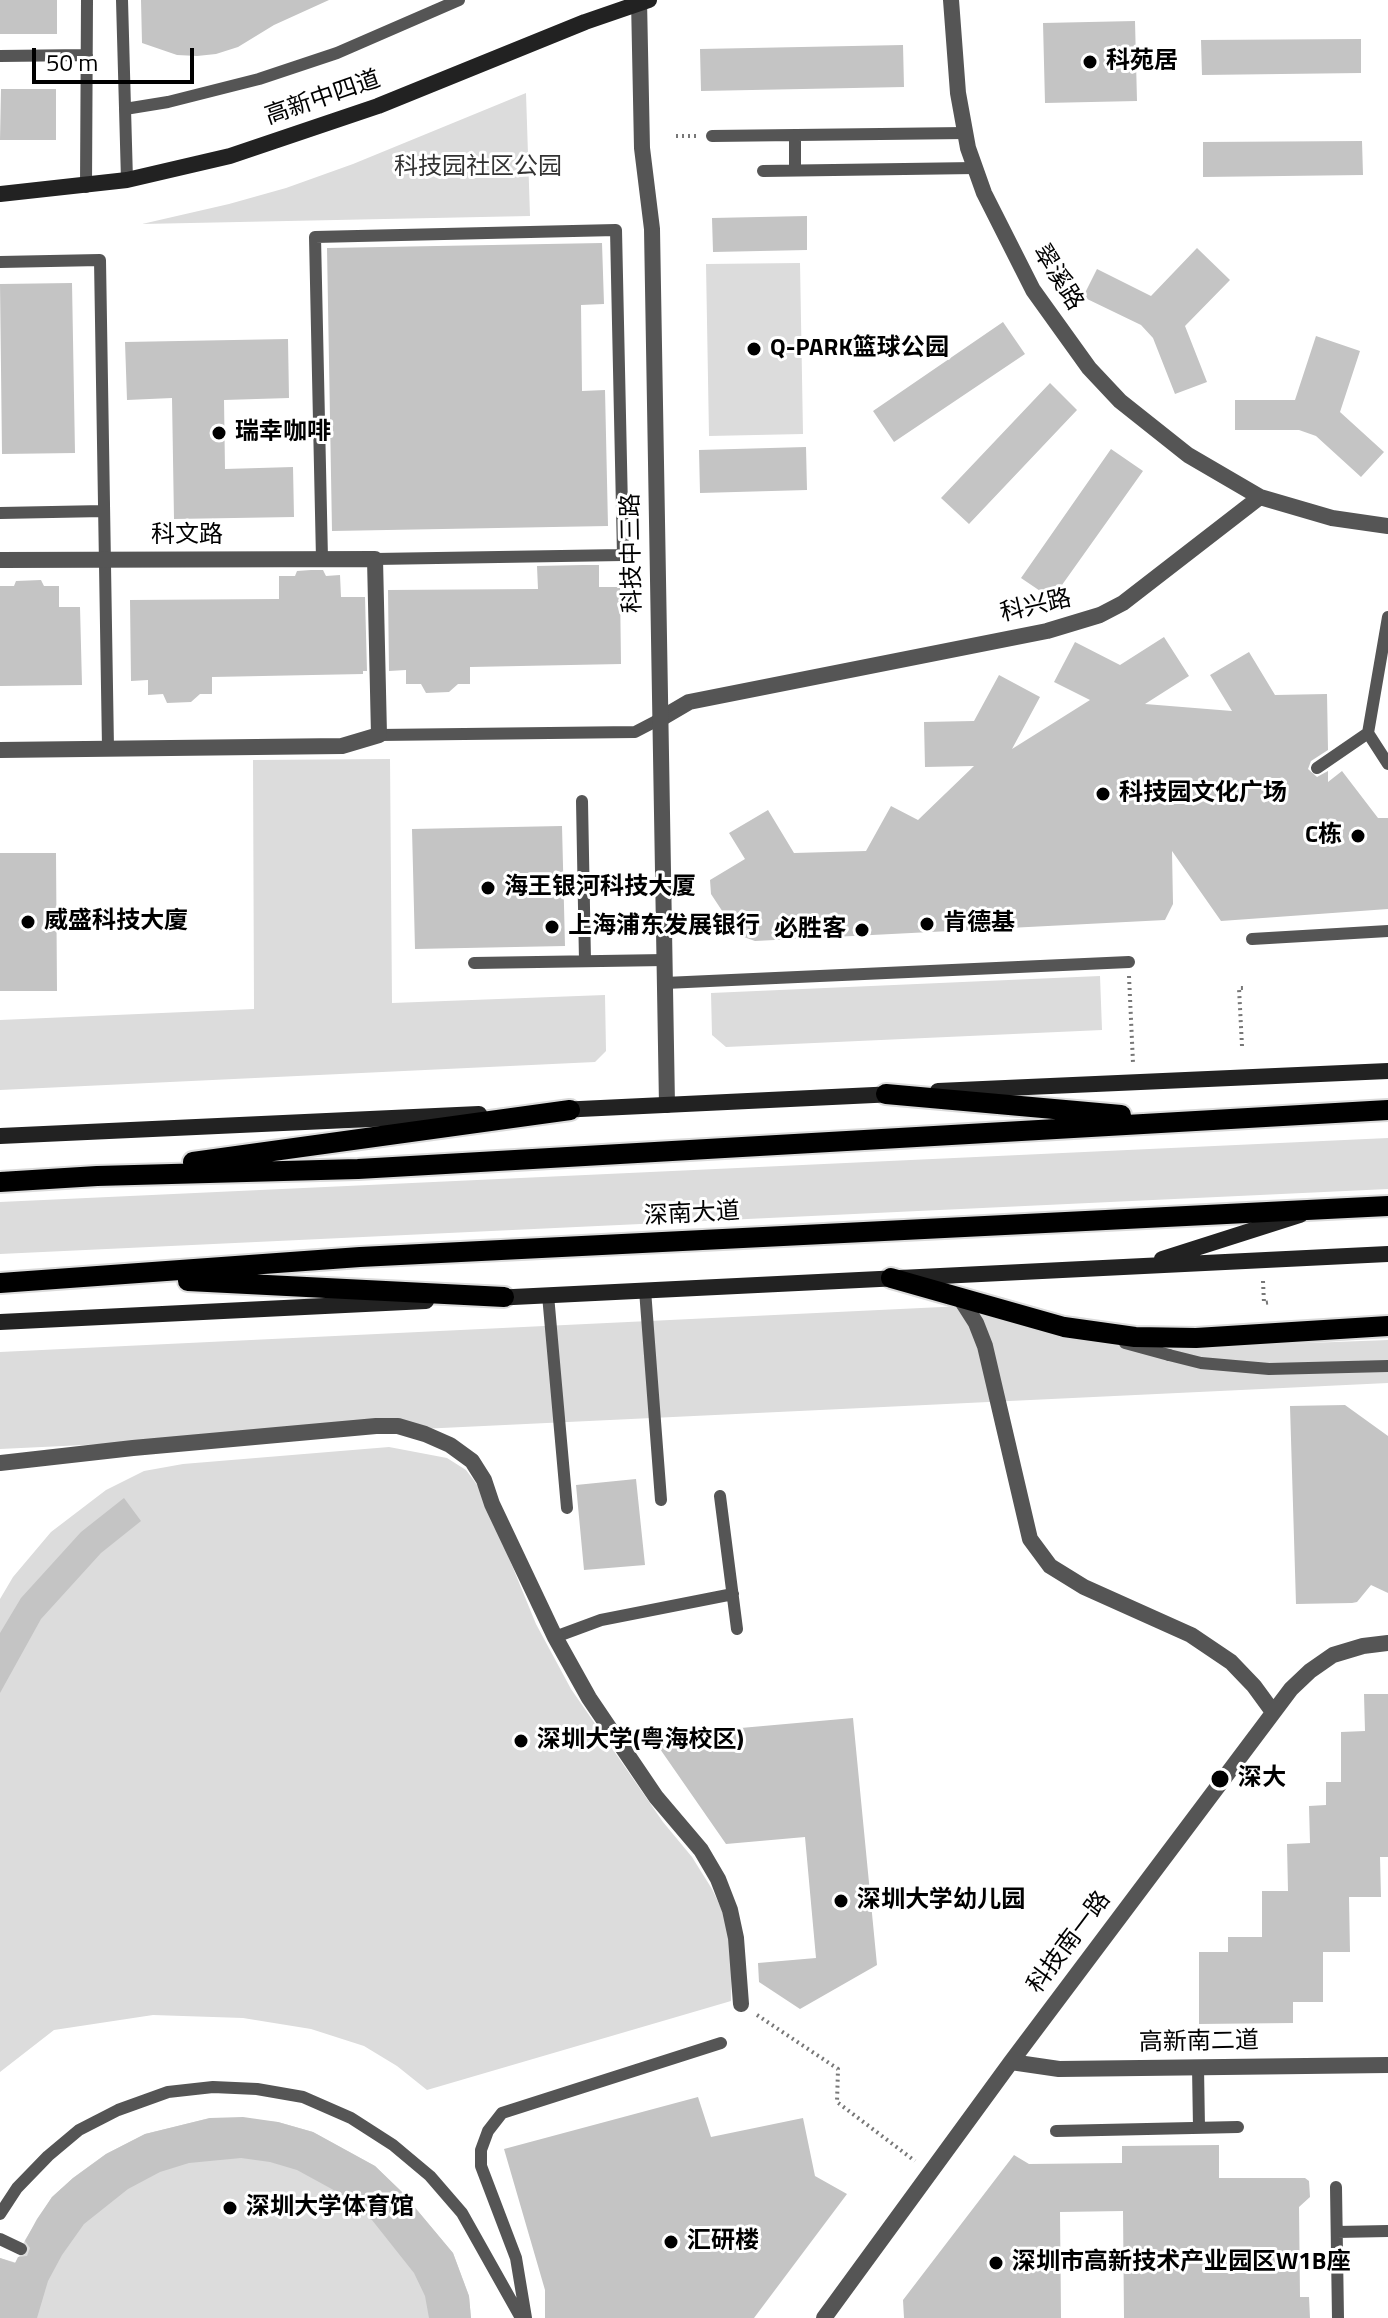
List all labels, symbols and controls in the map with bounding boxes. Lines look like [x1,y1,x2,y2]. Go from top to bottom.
scale bar [36,32,198,82]
text: 50 m [46,44,98,80]
place label: 科苑居 [1106,48,1178,76]
marker: 科苑居 [1081,53,1099,71]
street label: 高新中四道 [262,66,384,132]
park label: 科技园社区公园 [394,154,562,182]
street label: 翠溪路 [1026,240,1088,316]
place label: Q-PARK篮球公园 [770,335,949,363]
marker: Q-PARK篮球公园 [745,340,763,358]
place label: 瑞幸咖啡 [235,419,331,447]
marker: 瑞幸咖啡 [210,424,228,442]
street label: 科技中三路 [618,493,648,613]
street label: 科文路 [151,522,223,550]
street label: 科兴路 [998,585,1074,629]
place label: 科技园文化广场 [1119,780,1287,808]
marker: 科技园文化广场 [1094,785,1112,803]
place label: C栋 [1305,822,1342,850]
marker: C栋 [1349,827,1367,845]
place label: 海王银河科技大厦 [504,874,696,902]
marker: 海王银河科技大厦 [479,879,497,897]
place label: 威盛科技大廈 [44,908,188,936]
place label: 肯德基 [943,910,1015,938]
marker: 威盛科技大廈 [19,913,37,931]
place label: 上海浦东发展银行 [568,913,760,941]
marker: 肯德基 [918,915,936,933]
place label: 必胜客 [774,916,846,944]
marker: 上海浦东发展银行 [543,918,561,936]
marker: 必胜客 [853,921,871,939]
street label: 深南大道 [643,1198,741,1232]
place label: 深圳大学(粤海校区) [537,1727,744,1755]
marker: 深圳大学(粤海校区) [512,1732,530,1750]
place label: 深大 [1238,1765,1286,1793]
marker: 深大 [1209,1768,1231,1790]
street label: 科技南一路 [1022,1886,1118,2000]
place label: 深圳大学幼儿园 [857,1887,1025,1915]
marker: 深圳大学幼儿园 [832,1892,850,1910]
street label: 高新南二道 [1139,2028,1259,2058]
place label: 深圳大学体育馆 [246,2194,414,2222]
marker: 深圳大学体育馆 [221,2199,239,2217]
place label: 汇研楼 [687,2228,759,2256]
marker: 汇研楼 [662,2233,680,2251]
place label: 深圳市高新技术产业园区W1B座 [1012,2249,1350,2277]
marker: 深圳市高新技术产业园区W1B座 [987,2254,1005,2272]

